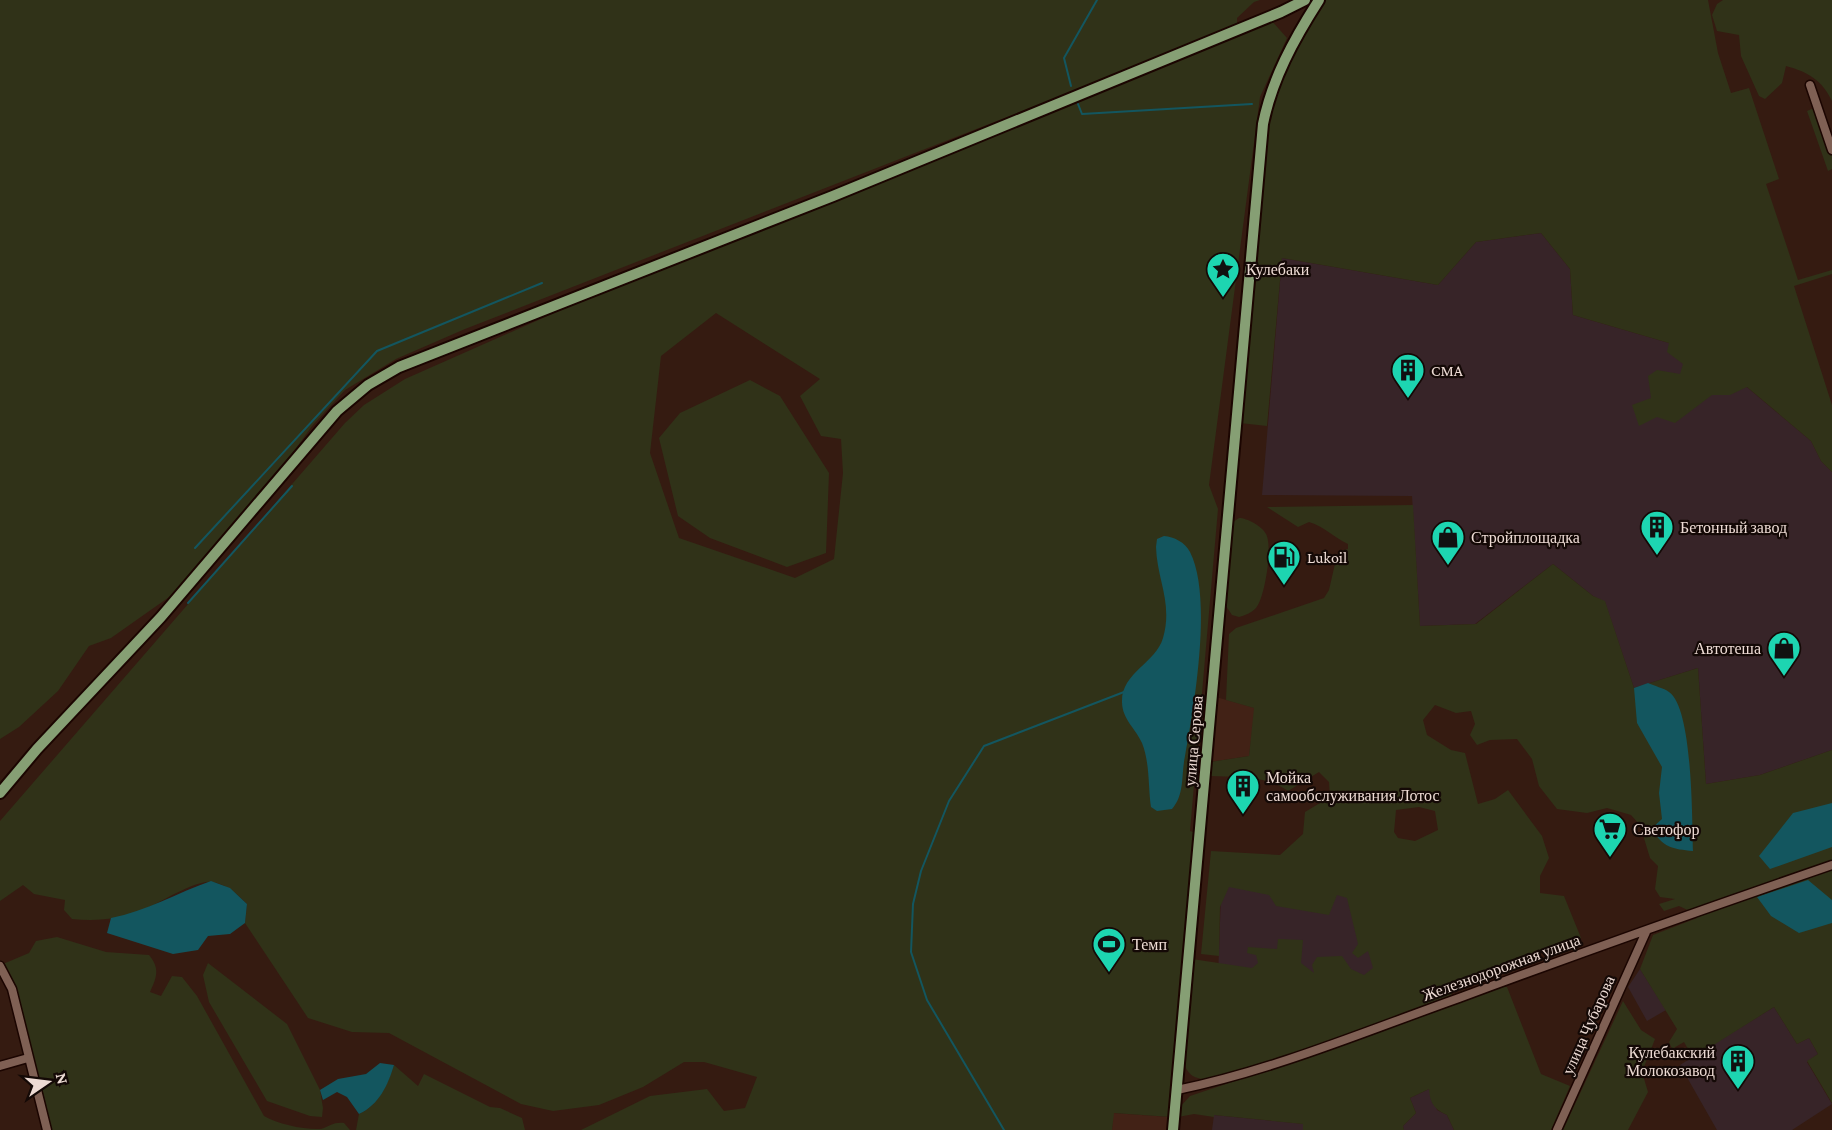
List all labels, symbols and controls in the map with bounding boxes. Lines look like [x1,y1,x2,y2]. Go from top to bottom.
place icon: Кулебаки [1205,251,1241,298]
place label: Кулебаки [1246,261,1310,279]
building icon: CMA [1390,352,1426,399]
place label: CMA [1431,362,1464,379]
building icon: Бетонный завод [1639,509,1675,556]
shop icon: Стройплощадка [1430,519,1466,566]
place label: Бетонный завод [1680,519,1787,537]
place label: Стройплощадка [1471,529,1580,547]
fuel station icon: Lukoil [1266,539,1302,586]
place label: Lukoil [1307,549,1347,566]
shop icon: Автотеша [1766,630,1802,677]
place label: Автотеша [1694,640,1761,657]
street label: улица Серова [1181,695,1207,787]
building icon: Мойка самообслуживания Лотос [1225,768,1261,815]
place label: Мойка самообслуживания Лотос [1266,769,1440,805]
supermarket icon: Светофор [1592,811,1628,858]
place label: Светофор [1633,821,1699,839]
sports icon: Темп [1091,926,1127,973]
street label: Железнодорожная улица [1420,931,1583,1005]
place label: Темп [1132,936,1167,953]
street label: улица Чубарова [1559,973,1619,1078]
building icon: Кулебакский Молокозавод [1720,1043,1756,1090]
place label: Кулебакский Молокозавод [1626,1044,1715,1080]
north arrow [18,1052,78,1112]
text: N [53,1071,72,1086]

